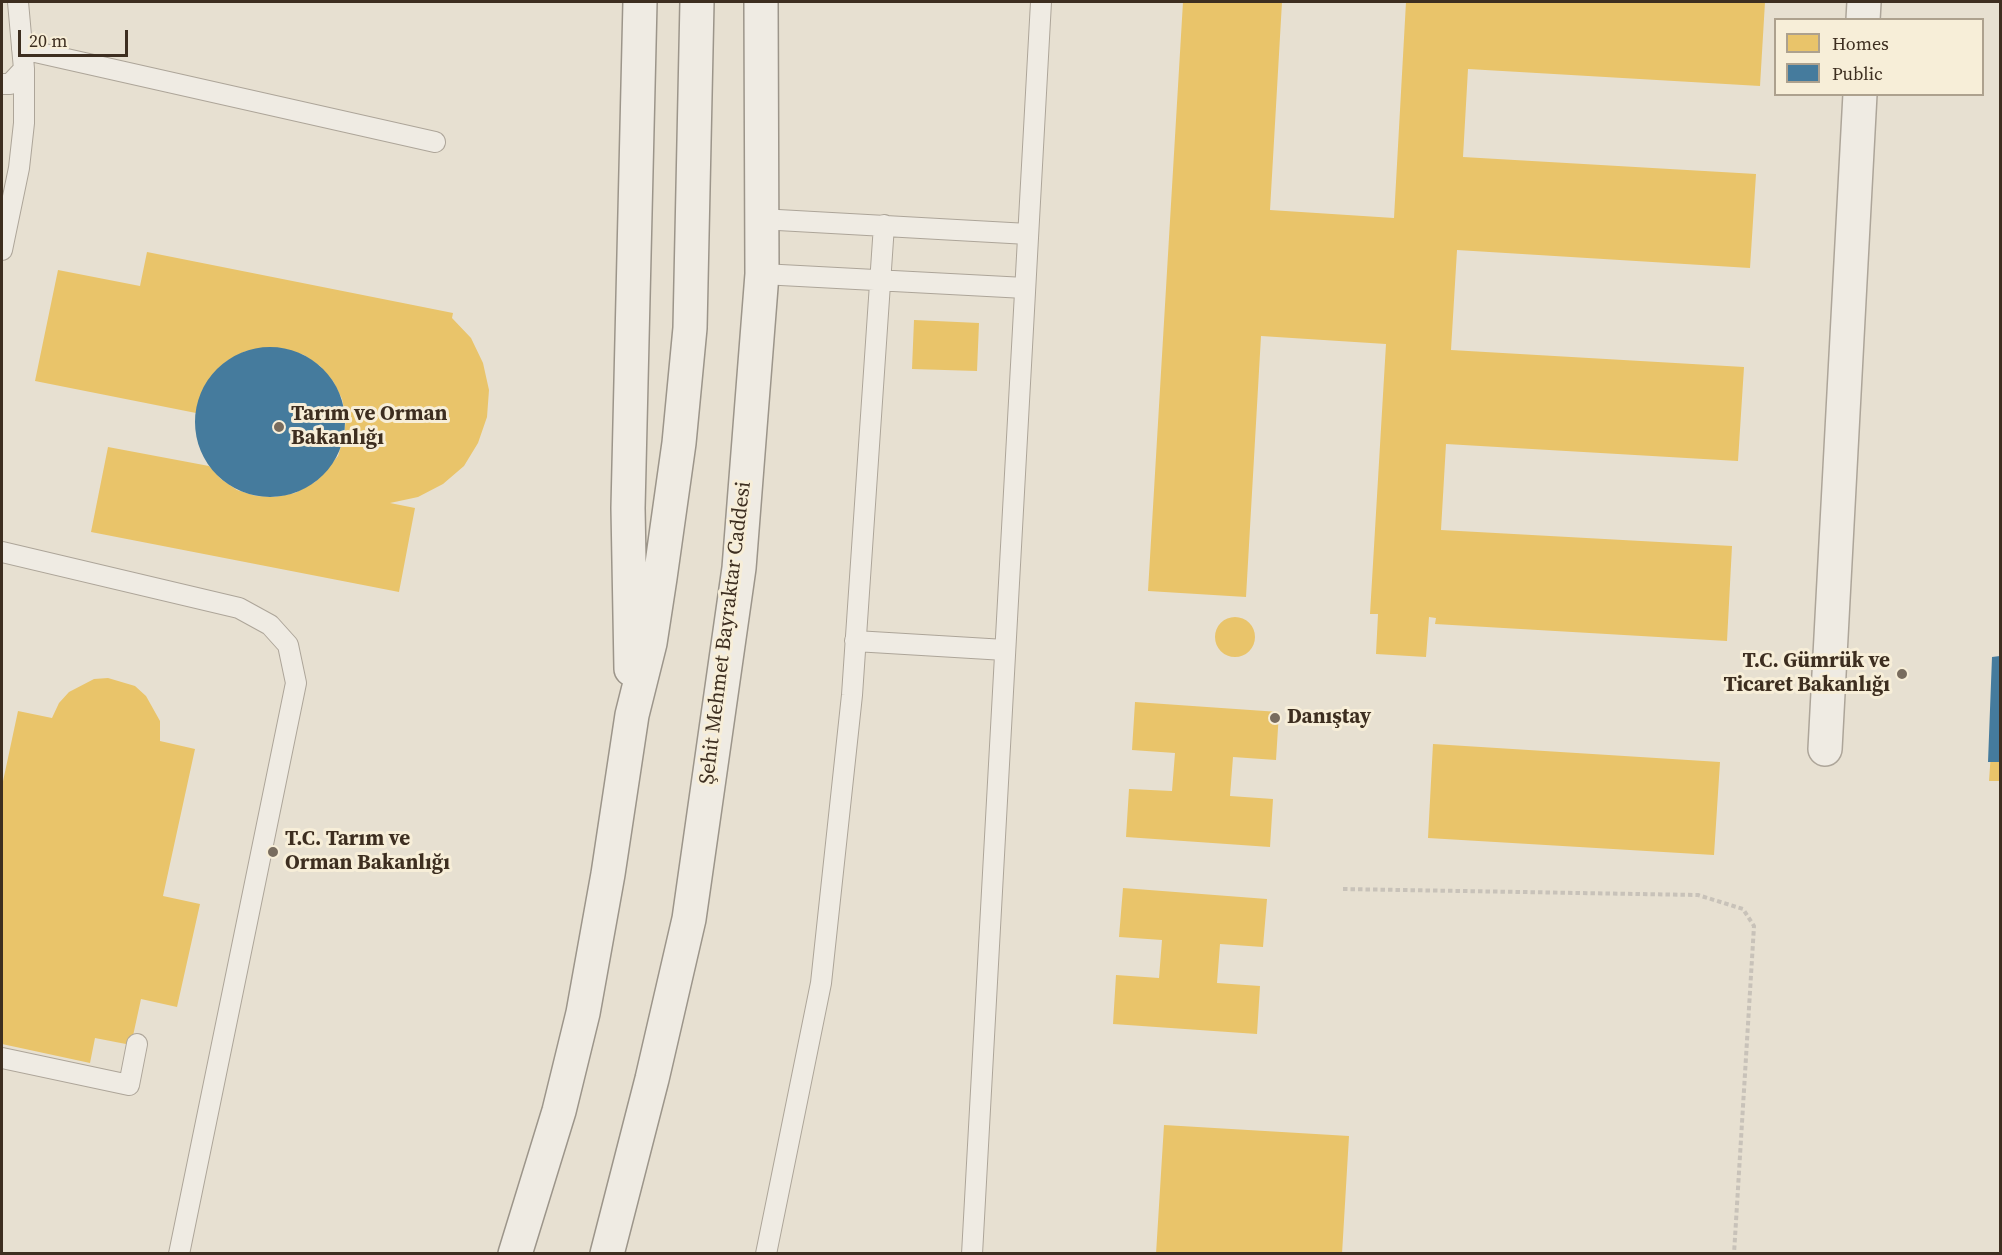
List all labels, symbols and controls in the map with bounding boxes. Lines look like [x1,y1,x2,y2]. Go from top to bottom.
scale bar [21,18,130,56]
legend [1774,18,1984,96]
text: 20 m [29,28,67,53]
text: Homes [1832,31,1889,56]
text: Public [1832,61,1883,86]
place label: Tarım ve Orman Bakanlığı [291,402,447,452]
marker: Tarım ve Orman Bakanlığı [272,420,286,434]
street label: Şehit Mehmet Bayraktar Caddesi [695,480,757,786]
place label: T.C. Gümrük ve Ticaret Bakanlığı [1723,649,1890,699]
marker: T.C. Gümrük ve Ticaret Bakanlığı [1895,667,1909,681]
place label: Danıştay [1287,705,1371,731]
marker: Danıştay [1268,711,1282,725]
place label: T.C. Tarım ve Orman Bakanlığı [285,827,450,877]
marker: T.C. Tarım ve Orman Bakanlığı [266,845,280,859]

